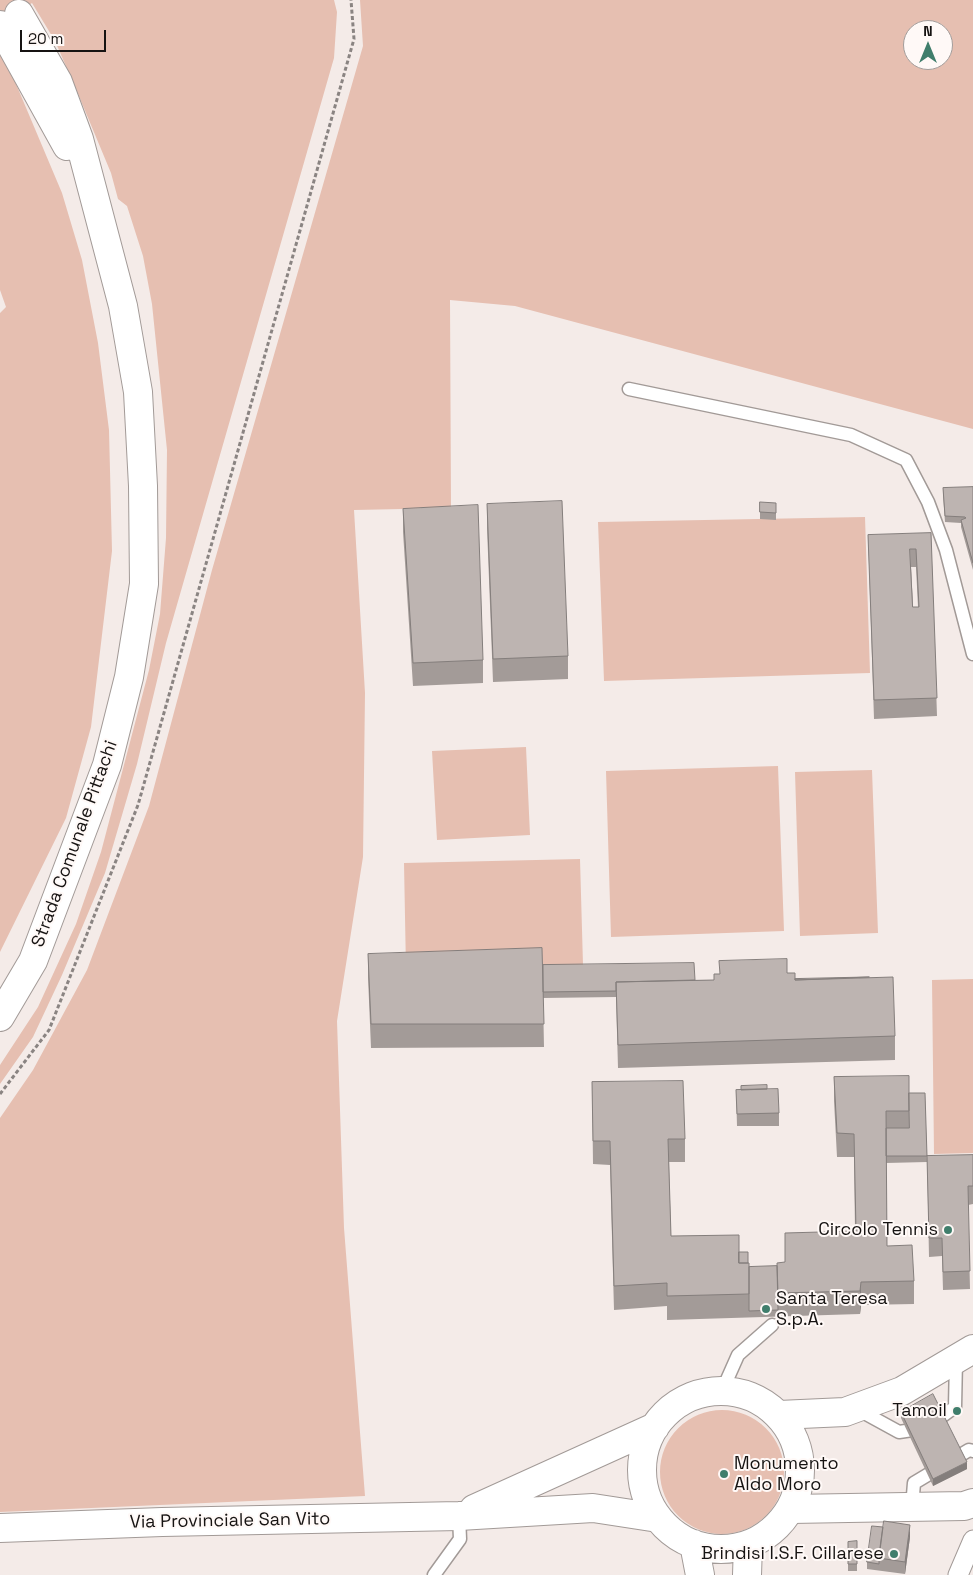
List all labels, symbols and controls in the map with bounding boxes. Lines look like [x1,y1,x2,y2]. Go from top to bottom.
scale bar [22,20,109,52]
north arrow [903,20,953,70]
text: N [923,22,933,40]
text: 20 m [28,29,63,48]
street label: Strada Comunale Pittachi [28,738,122,950]
place label: Circolo Tennis [818,1219,938,1241]
marker: Circolo Tennis [942,1224,954,1236]
place label: Santa Teresa S.p.A. [776,1288,888,1330]
marker: Santa Teresa S.p.A. [760,1303,772,1315]
place label: Tamoil [892,1400,947,1422]
marker: Tamoil [951,1405,963,1417]
place label: Monumento Aldo Moro [734,1453,839,1496]
marker: Monumento Aldo Moro [718,1468,730,1480]
street label: Via Provinciale San Vito [130,1508,330,1534]
place label: Brindisi I.S.F. Cillarese [701,1543,884,1565]
marker: Brindisi I.S.F. Cillarese [888,1548,900,1560]

